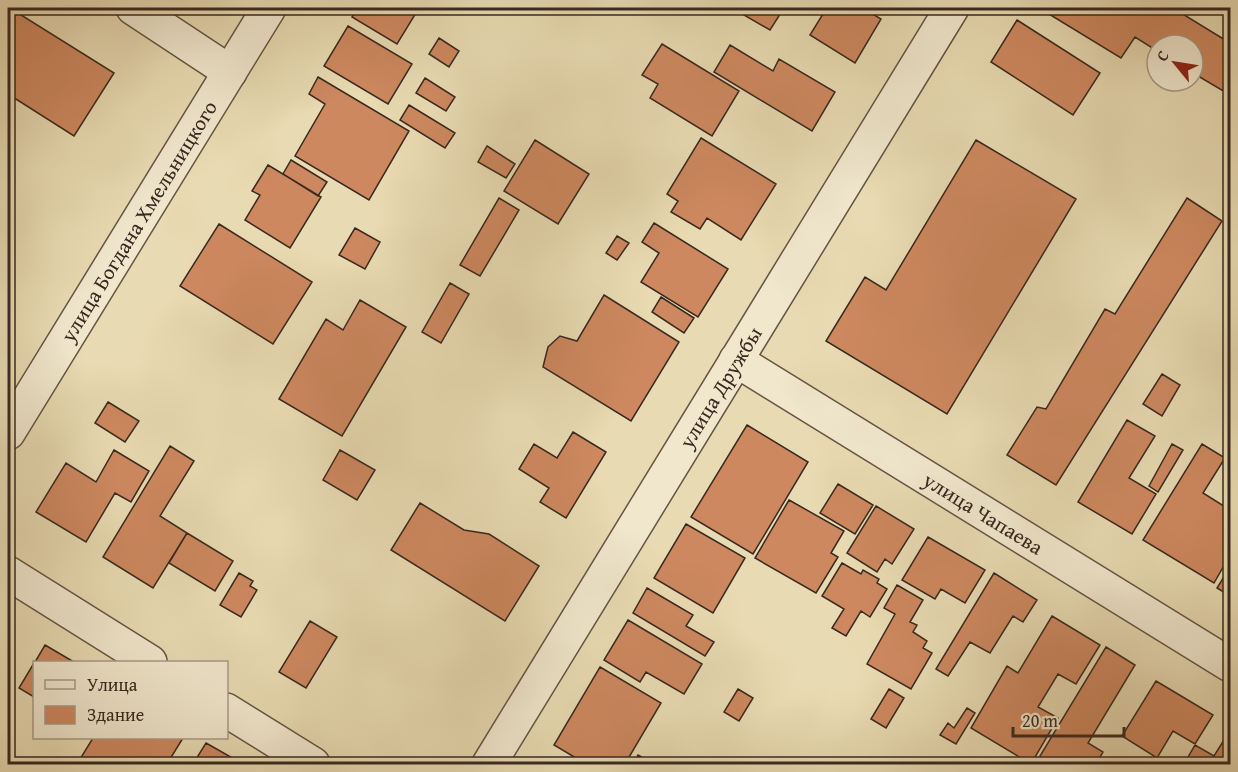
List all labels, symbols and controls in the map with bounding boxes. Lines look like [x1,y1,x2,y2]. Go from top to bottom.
north arrow [1145,33,1205,93]
text: С [1149,46,1175,65]
street label: улица Богдана Хмельницкого [52,94,224,348]
street label: улица Дружбы [670,320,769,455]
street label: улица Чапаева [917,463,1050,562]
legend [33,661,228,739]
text: Улица [87,671,138,698]
scale bar [1013,700,1124,738]
text: Здание [87,701,144,728]
text: 20 m [1022,707,1058,734]

